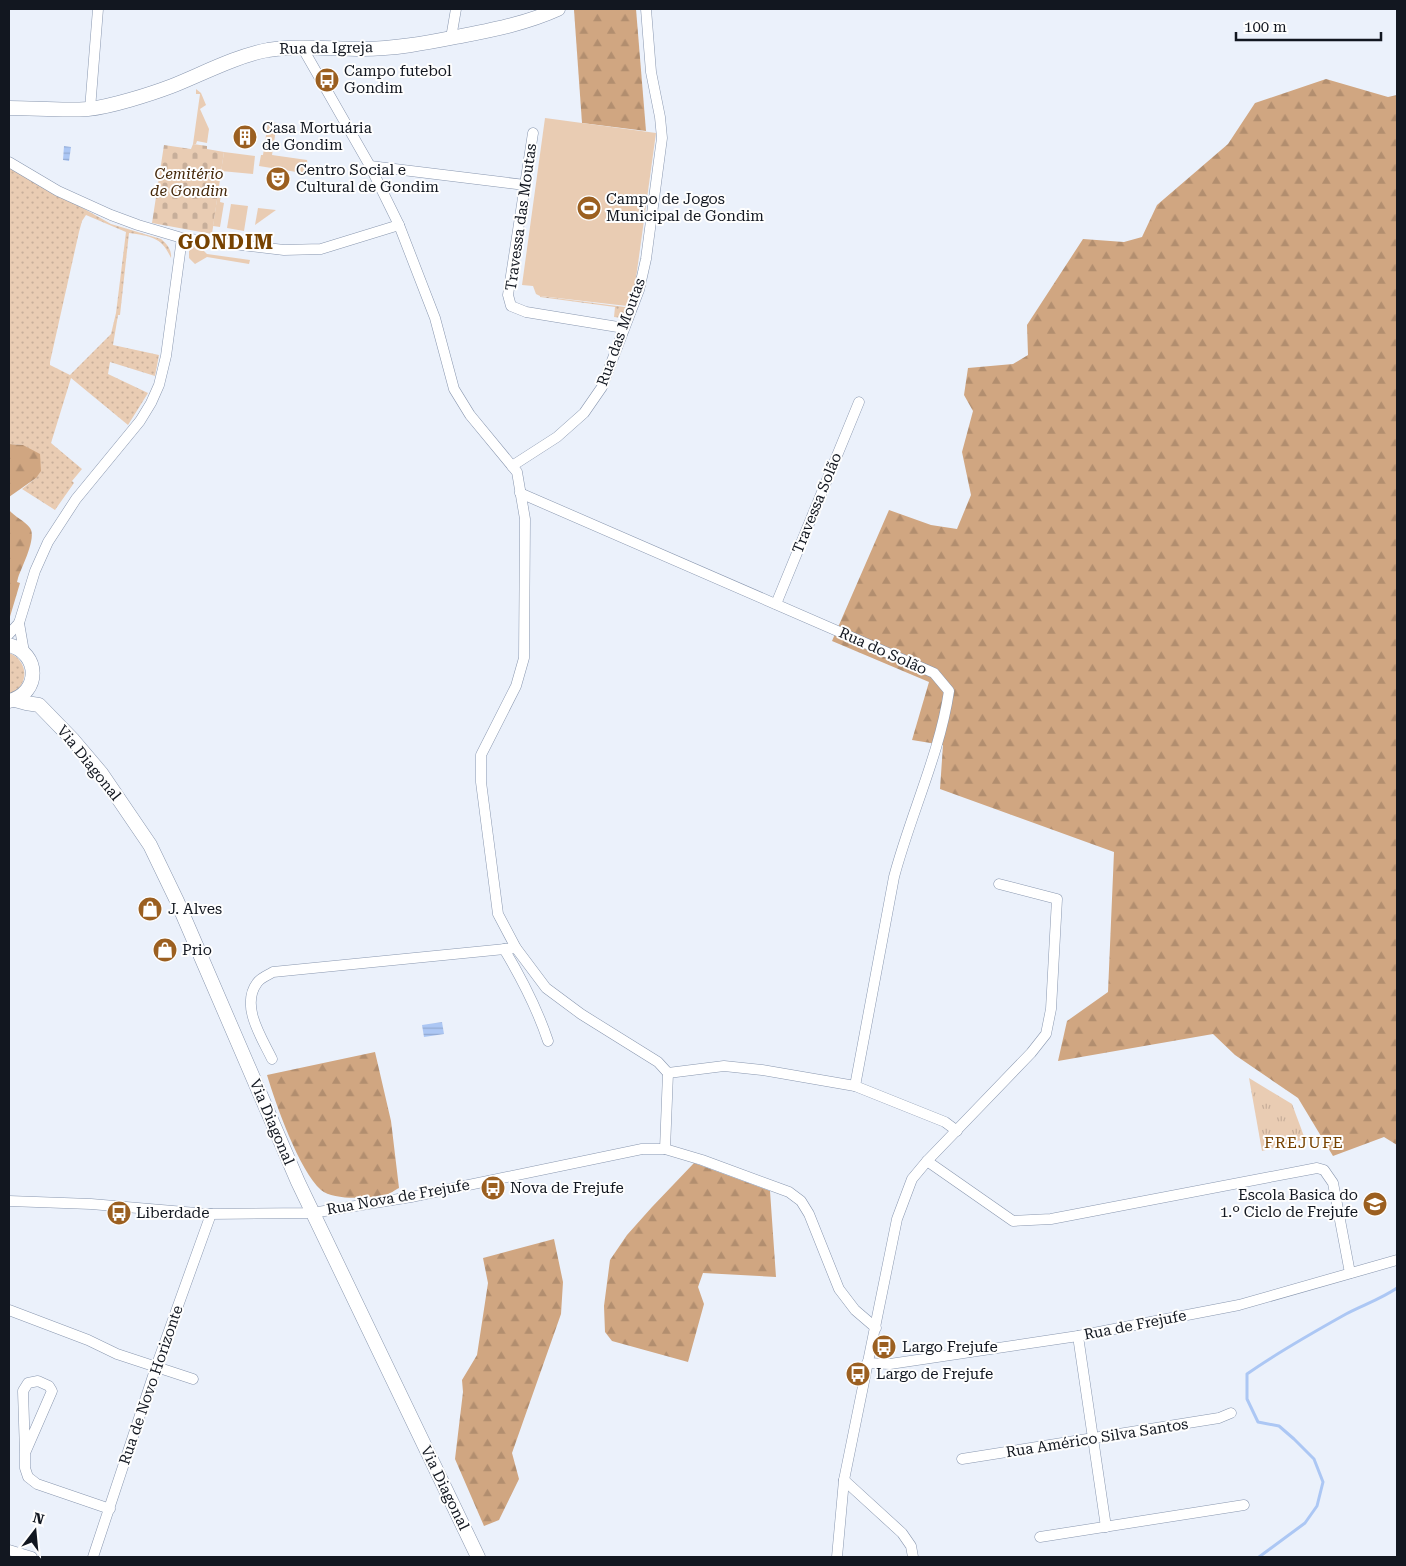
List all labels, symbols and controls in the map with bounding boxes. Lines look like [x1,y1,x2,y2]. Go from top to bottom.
scale bar [1236,10,1381,42]
text: 100 m [1244,18,1287,36]
street label: Rua da Igreja [279,38,373,58]
place label: Campo futebol Gondim [344,62,452,97]
bus stop icon: Campo futebol Gondim [314,67,340,93]
place label: Casa Mortuária de Gondim [262,119,372,154]
building icon: Casa Mortuária de Gondim [232,124,258,150]
street label: Travessa das Moutas [502,142,540,292]
place label: Centro Social e Cultural de Gondim [296,161,439,196]
park label: Cemitério de Gondim [150,165,228,200]
theatre icon: Centro Social e Cultural de Gondim [265,166,291,192]
place label: Campo de Jogos Municipal de Gondim [606,190,764,225]
sports icon: Campo de Jogos Municipal de Gondim [576,195,602,221]
district label: GONDIM [178,230,274,254]
street label: Rua das Moutas [593,276,649,388]
street label: Travessa Solão [789,450,845,556]
street label: Rua do Solão [836,624,930,678]
street label: Via Diagonal [53,722,125,804]
shop icon: J. Alves [137,896,163,922]
place label: J. Alves [168,900,222,918]
shop icon: Prio [152,937,178,963]
place label: Prio [182,941,212,959]
street label: Via Diagonal [246,1076,298,1168]
district label: FREJUFE [1264,1133,1344,1152]
bus stop icon: Nova de Frejufe [480,1175,506,1201]
street label: Rua Nova de Frejufe [325,1176,471,1218]
place label: Nova de Frejufe [510,1179,624,1197]
place label: Escola Basica do 1.º Ciclo de Frejufe [1220,1186,1358,1221]
school or university icon: Escola Basica do 1.º Ciclo de Frejufe [1362,1191,1388,1217]
bus stop icon: Liberdade [106,1200,132,1226]
place label: Liberdade [136,1204,209,1222]
street label: Rua de Novo Horizonte [115,1303,187,1467]
street label: Rua de Frejufe [1082,1306,1188,1344]
bus stop icon: Largo Frejufe [871,1334,897,1360]
place label: Largo Frejufe [902,1338,998,1356]
bus stop icon: Largo de Frejufe [845,1361,871,1387]
place label: Largo de Frejufe [876,1365,993,1383]
street label: Rua Américo Silva Santos [1005,1415,1189,1461]
street label: Via Diagonal [417,1443,473,1533]
north arrow [10,1506,60,1556]
text: N [31,1509,46,1528]

